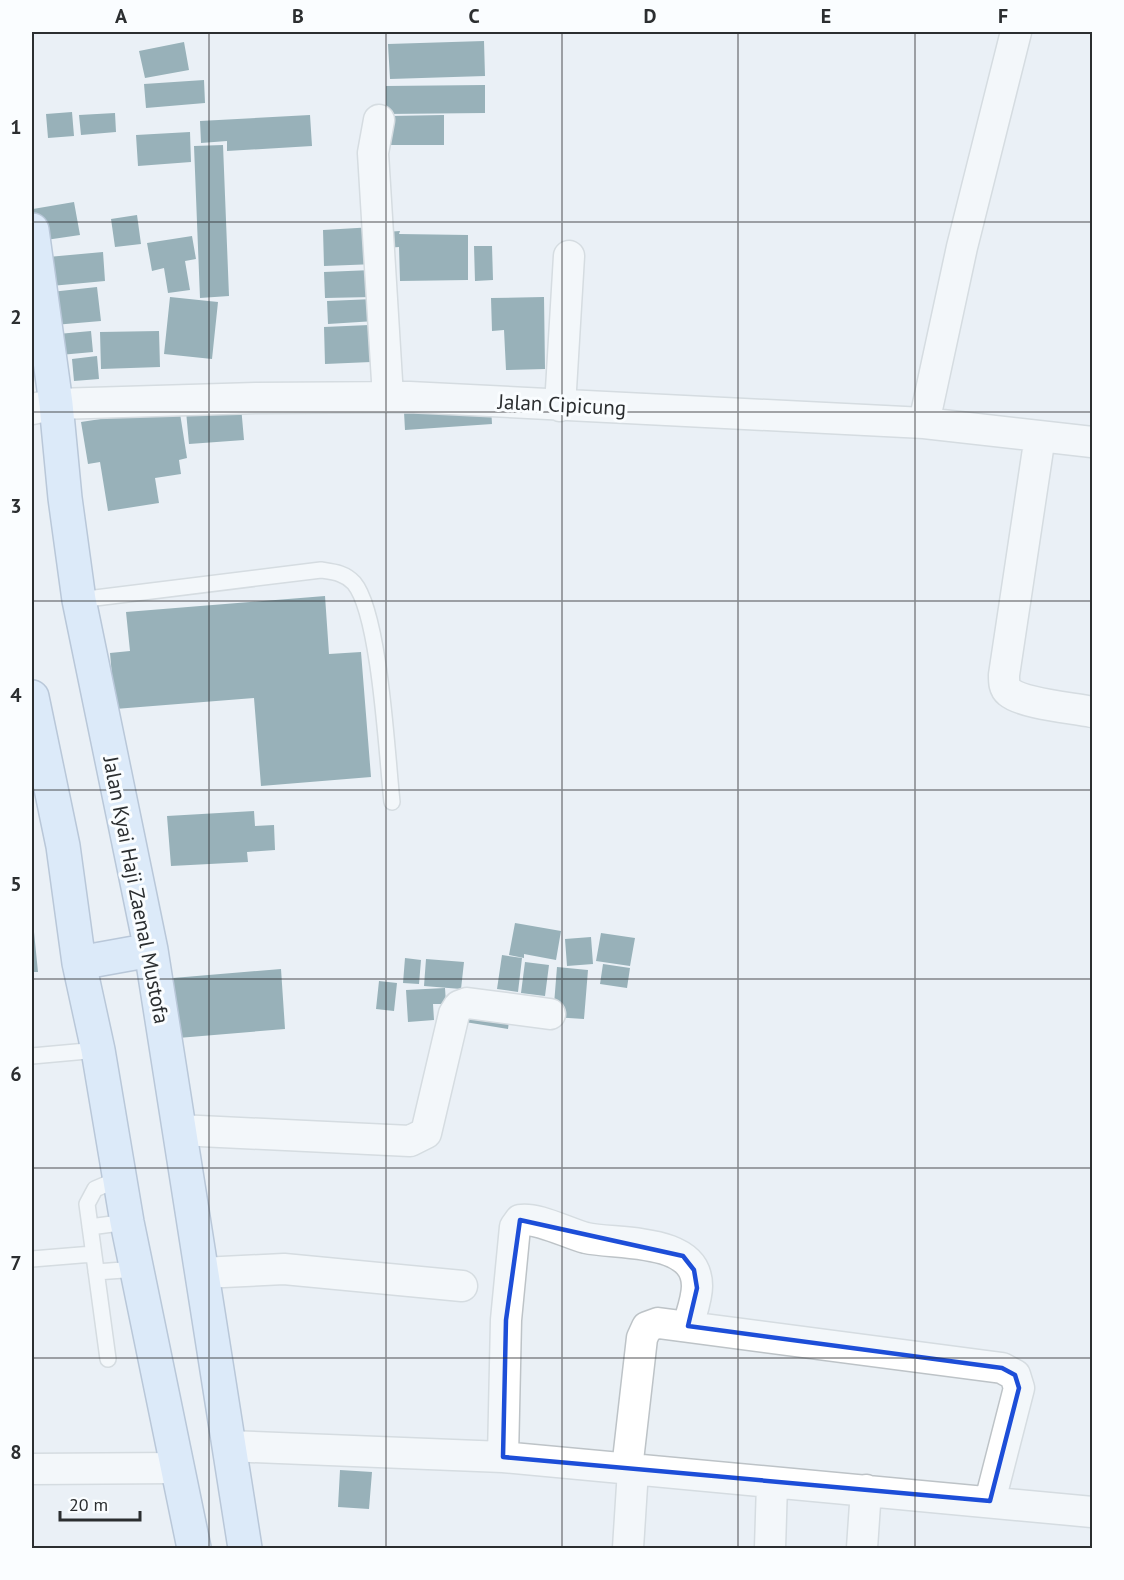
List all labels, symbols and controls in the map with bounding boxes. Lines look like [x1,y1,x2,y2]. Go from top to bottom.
text: A [115,3,128,29]
text: B [292,3,304,29]
text: C [468,3,480,29]
text: D [644,3,657,29]
text: E [821,3,831,29]
text: F [998,3,1008,29]
text: 1 [10,114,22,140]
text: 2 [10,304,22,330]
street label: Jalan Cipicung [496,388,627,421]
text: 3 [10,493,22,519]
text: 4 [10,682,22,708]
street label: Jalan Kyai Haji Zaenal Mustofa [97,753,176,1026]
text: 5 [10,871,22,897]
text: 6 [10,1061,22,1087]
text: 7 [10,1250,22,1276]
text: 8 [10,1439,22,1465]
scale bar [60,1484,140,1522]
text: 20 m [69,1493,108,1516]

